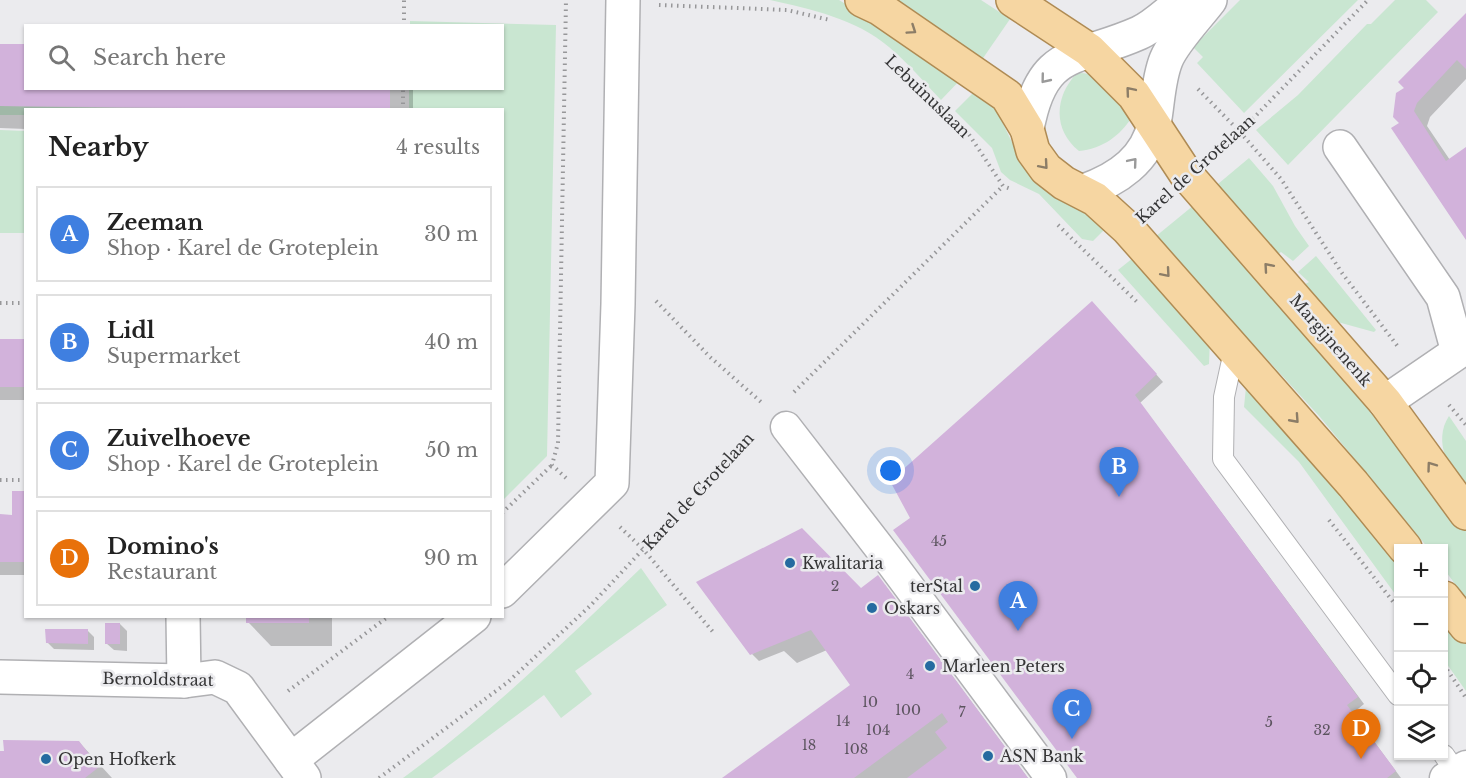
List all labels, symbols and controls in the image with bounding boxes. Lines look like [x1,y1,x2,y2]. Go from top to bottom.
one-way arrow [905,23,916,34]
search box [24,24,504,90]
icon: search [45,41,78,74]
text: Search here [93,44,226,71]
street label: Lebuïnuslaan [881,50,975,142]
one-way arrow [1042,72,1053,83]
one-way arrow [1126,87,1137,98]
street label: Karel de Grotelaan [1131,110,1259,228]
text: Nearby [48,131,149,163]
text: 4 results [396,135,480,159]
one-way arrow [1037,158,1048,169]
one-way arrow [1126,158,1137,169]
text: Zeeman [107,209,203,236]
text: A [61,222,78,246]
text: 30 m [424,222,478,246]
text: Shop · Karel de Groteplein [107,236,379,260]
one-way arrow [1264,263,1275,274]
one-way arrow [1159,266,1170,277]
street label: Margijnenenk [1286,290,1376,390]
text: Lidl [107,317,155,344]
text: B [62,330,77,354]
text: 40 m [425,330,478,354]
text: Supermarket [107,344,241,368]
one-way arrow [1288,412,1299,423]
text: Zuivelhoeve [107,425,251,452]
street label: Karel de Grotelaan [638,428,758,554]
text: C [61,438,78,462]
text: 50 m [425,438,478,462]
pin: B [1100,448,1138,497]
text: Shop · Karel de Groteplein [107,452,379,476]
your location [876,456,905,485]
one-way arrow [1428,461,1439,472]
house number: 45 [931,532,947,550]
text: Domino's [107,533,219,560]
map controls [1394,544,1448,760]
button: + [1394,544,1448,598]
text: D [60,546,79,570]
text: 90 m [424,546,478,570]
place label: Kwalitaria [802,553,883,573]
marker: Kwalitaria [783,556,797,570]
text: Restaurant [107,560,217,584]
place label: terStal [910,576,963,596]
house number: 2 [831,577,839,595]
marker: terStal [968,579,982,593]
pin: A [998,582,1038,631]
place label: Oskars [884,598,940,618]
button: − [1394,598,1448,652]
marker: Oskars [865,601,879,615]
button: locate [1394,652,1448,706]
place label: Marleen Peters [942,656,1065,676]
marker: Marleen Peters [923,659,937,673]
house number: 4 [906,665,914,683]
street label: Bernoldstraat [102,668,214,690]
pin: C [1052,690,1092,739]
house number: 10 [862,693,878,711]
house number: 100 [895,701,921,719]
house number: 7 [958,703,966,721]
button: layers [1394,706,1448,760]
pin: D [1342,710,1380,759]
house number: 14 [836,712,850,730]
house number: 5 [1265,713,1273,731]
house number: 104 [866,721,890,739]
house number: 32 [1313,721,1331,739]
house number: 18 [802,736,816,754]
house number: 108 [844,740,868,758]
place label: ASN Bank [999,746,1084,766]
place label: Open Hofkerk [58,749,176,769]
marker: ASN Bank [981,749,995,763]
marker: Open Hofkerk [39,752,53,766]

